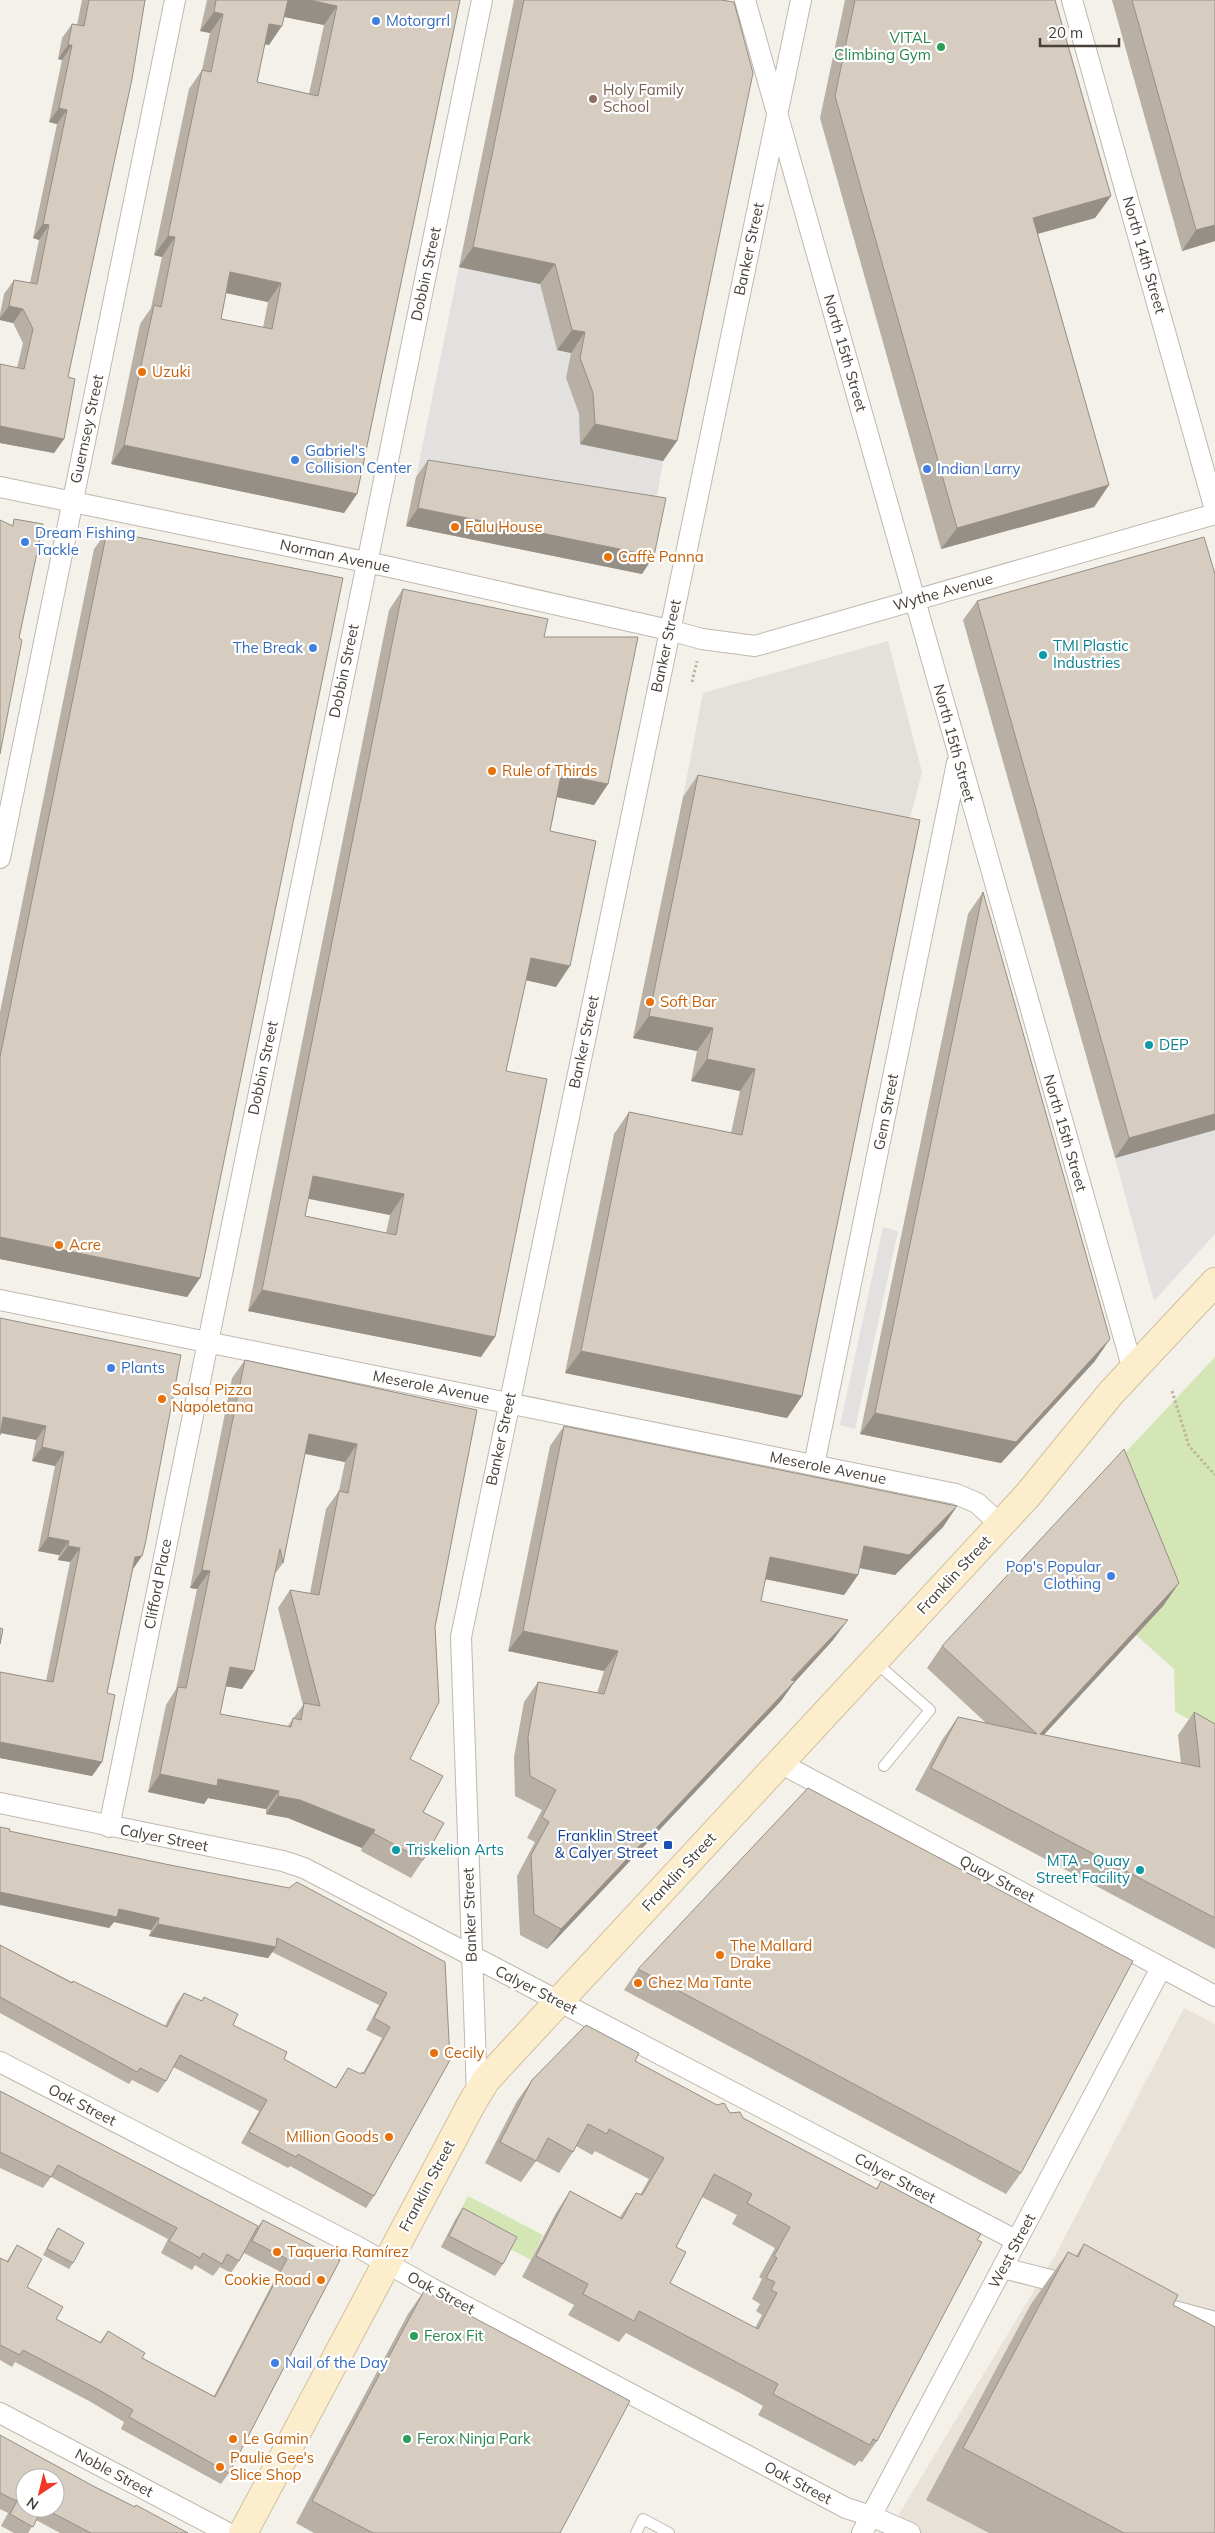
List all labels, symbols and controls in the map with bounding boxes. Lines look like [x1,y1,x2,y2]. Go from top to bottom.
place label: Motorgrrl [386,11,450,30]
marker: Motorgrrl [370,15,382,27]
scale bar [1040,15,1119,47]
text: 20 m [1048,23,1083,42]
place label: VITAL Climbing Gym [834,28,931,64]
marker: VITAL Climbing Gym [935,41,947,53]
place label: Holy Family School [603,80,684,116]
marker: Holy Family School [587,93,599,105]
street label: North 14th Street [1119,194,1170,316]
street label: Banker Street [729,201,768,297]
street label: Dobbin Street [406,225,445,323]
street label: North 15th Street [820,292,871,414]
place label: Uzuki [152,362,191,381]
marker: Uzuki [136,366,148,378]
street label: Guernsey Street [66,373,107,485]
place label: Gabriel's Collision Center [305,441,412,477]
marker: Gabriel's Collision Center [289,454,301,466]
place label: Indian Larry [937,459,1020,478]
marker: Indian Larry [921,463,933,475]
place label: Falu House [465,517,543,536]
marker: Falu House [449,521,461,533]
place label: Dream Fishing Tackle [35,523,135,559]
street label: Norman Avenue [278,535,392,576]
marker: Dream Fishing Tackle [19,536,31,548]
place label: Caffè Panna [618,547,704,566]
marker: Caffè Panna [602,551,614,563]
street label: Wythe Avenue [891,568,995,615]
street label: Banker Street [646,598,685,694]
street label: Dobbin Street [324,622,363,720]
place label: TMI Plastic Industries [1053,636,1129,672]
place label: The Break [233,638,303,657]
marker: The Break [307,642,319,654]
marker: TMI Plastic Industries [1037,649,1049,661]
street label: North 15th Street [930,682,979,804]
place label: Rule of Thirds [502,761,597,780]
marker: Rule of Thirds [486,765,498,777]
place label: Soft Bar [660,992,717,1011]
street label: Banker Street [564,994,603,1090]
marker: Soft Bar [644,996,656,1008]
street label: Dobbin Street [243,1019,282,1117]
place label: DEP [1159,1035,1189,1054]
marker: DEP [1143,1039,1155,1051]
street label: Gem Street [869,1072,902,1152]
street label: North 15th Street [1040,1072,1091,1194]
place label: Acre [69,1235,101,1254]
marker: Acre [53,1239,65,1251]
place label: Plants [121,1358,165,1377]
marker: Plants [105,1362,117,1374]
street label: Meserole Avenue [371,1366,491,1407]
place label: Salsa Pizza Napoletana [172,1380,254,1416]
street label: Banker Street [481,1391,520,1487]
marker: Salsa Pizza Napoletana [156,1393,168,1405]
street label: Meserole Avenue [768,1447,888,1488]
street label: Franklin Street [912,1531,995,1618]
street label: Clifford Place [139,1537,176,1631]
place label: Pop's Popular Clothing [1006,1557,1102,1593]
marker: Pop's Popular Clothing [1105,1570,1117,1582]
street label: Calyer Street [118,1820,210,1855]
place label: Franklin Street & Calyer Street [555,1826,658,1862]
street label: Franklin Street [637,1828,720,1915]
marker: Franklin Street & Calyer Street [662,1839,674,1851]
place label: Triskelion Arts [406,1840,504,1859]
marker: Triskelion Arts [390,1844,402,1856]
street label: Quay Street [956,1851,1038,1906]
place label: MTA - Quay Street Facility [1036,1851,1130,1887]
marker: MTA - Quay Street Facility [1134,1864,1146,1876]
street label: Banker Street [458,1867,481,1963]
place label: The Mallard Drake [730,1936,812,1972]
marker: The Mallard Drake [714,1949,726,1961]
street label: Calyer Street [492,1961,580,2018]
place label: Chez Ma Tante [648,1973,752,1992]
marker: Chez Ma Tante [632,1977,644,1989]
place label: Cecily [444,2043,484,2062]
marker: Cecily [428,2047,440,2059]
street label: Oak Street [45,2079,119,2130]
place label: Million Goods [286,2127,379,2146]
marker: Million Goods [383,2131,395,2143]
street label: Franklin Street [395,2137,459,2235]
street label: Calyer Street [851,2148,939,2207]
street label: West Street [984,2210,1039,2291]
place label: Taqueria Ramírez [287,2242,409,2261]
marker: Taqueria Ramírez [271,2246,283,2258]
street label: Oak Street [404,2267,478,2318]
place label: Cookie Road [224,2270,311,2289]
marker: Cookie Road [315,2274,327,2286]
place label: Ferox Fit [424,2326,483,2345]
marker: Ferox Fit [408,2330,420,2342]
place label: Nail of the Day [285,2353,388,2372]
marker: Nail of the Day [269,2357,281,2369]
place label: Le Gamin [243,2429,309,2448]
place label: Ferox Ninja Park [417,2429,531,2448]
marker: Le Gamin [227,2433,239,2445]
marker: Ferox Ninja Park [401,2433,413,2445]
street label: Noble Street [72,2444,157,2501]
place label: Paulie Gee's Slice Shop [230,2448,314,2484]
street label: Oak Street [761,2457,835,2508]
marker: Paulie Gee's Slice Shop [214,2461,226,2473]
north arrow [15,2468,65,2518]
text: N [23,2493,42,2514]

